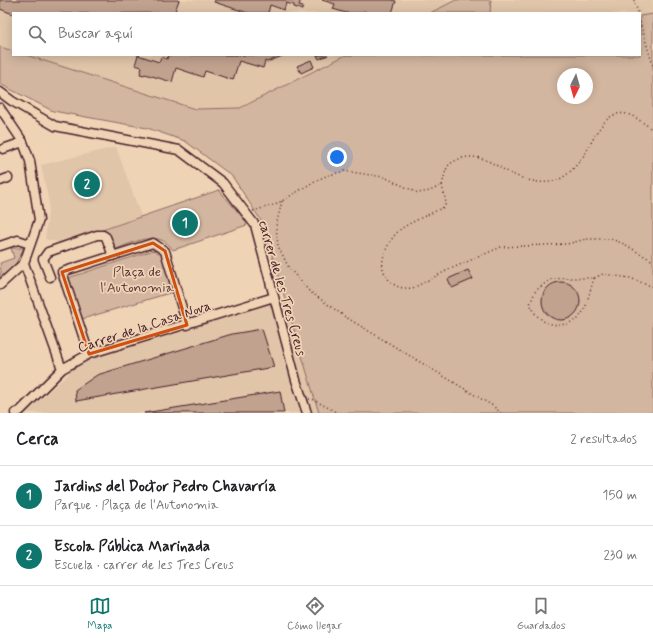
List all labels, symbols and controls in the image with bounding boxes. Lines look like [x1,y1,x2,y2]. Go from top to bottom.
search box [12,12,641,56]
icon: search [26,23,48,45]
text: Buscar aquí [58,24,133,44]
north arrow [557,68,593,104]
your location [327,147,347,167]
pin: 2 [74,169,100,199]
pin: 1 [172,208,198,238]
street label: carrer de les Tres Creus [254,218,310,358]
park label: Plaça de l'Autonomia [100,263,174,297]
street label: Carrer de la Casa Nova [75,297,213,357]
text: Cerca [16,428,59,450]
text: 2 resultados [570,431,637,448]
text: Jardins del Doctor Pedro Chavarría [54,477,276,497]
text: 1 [26,487,32,504]
text: 150 m [603,487,637,504]
text: Parque · Plaça de l'Autonomia [54,497,218,514]
text: Escola Pública Marinada [54,537,210,557]
text: 2 [26,547,32,564]
text: 230 m [603,547,637,564]
text: Escuela · carrer de les Tres Creus [54,557,234,574]
tab: Mapa [87,595,112,633]
tab: Cómo llegar [287,595,342,633]
tab: Guardados [517,595,566,633]

